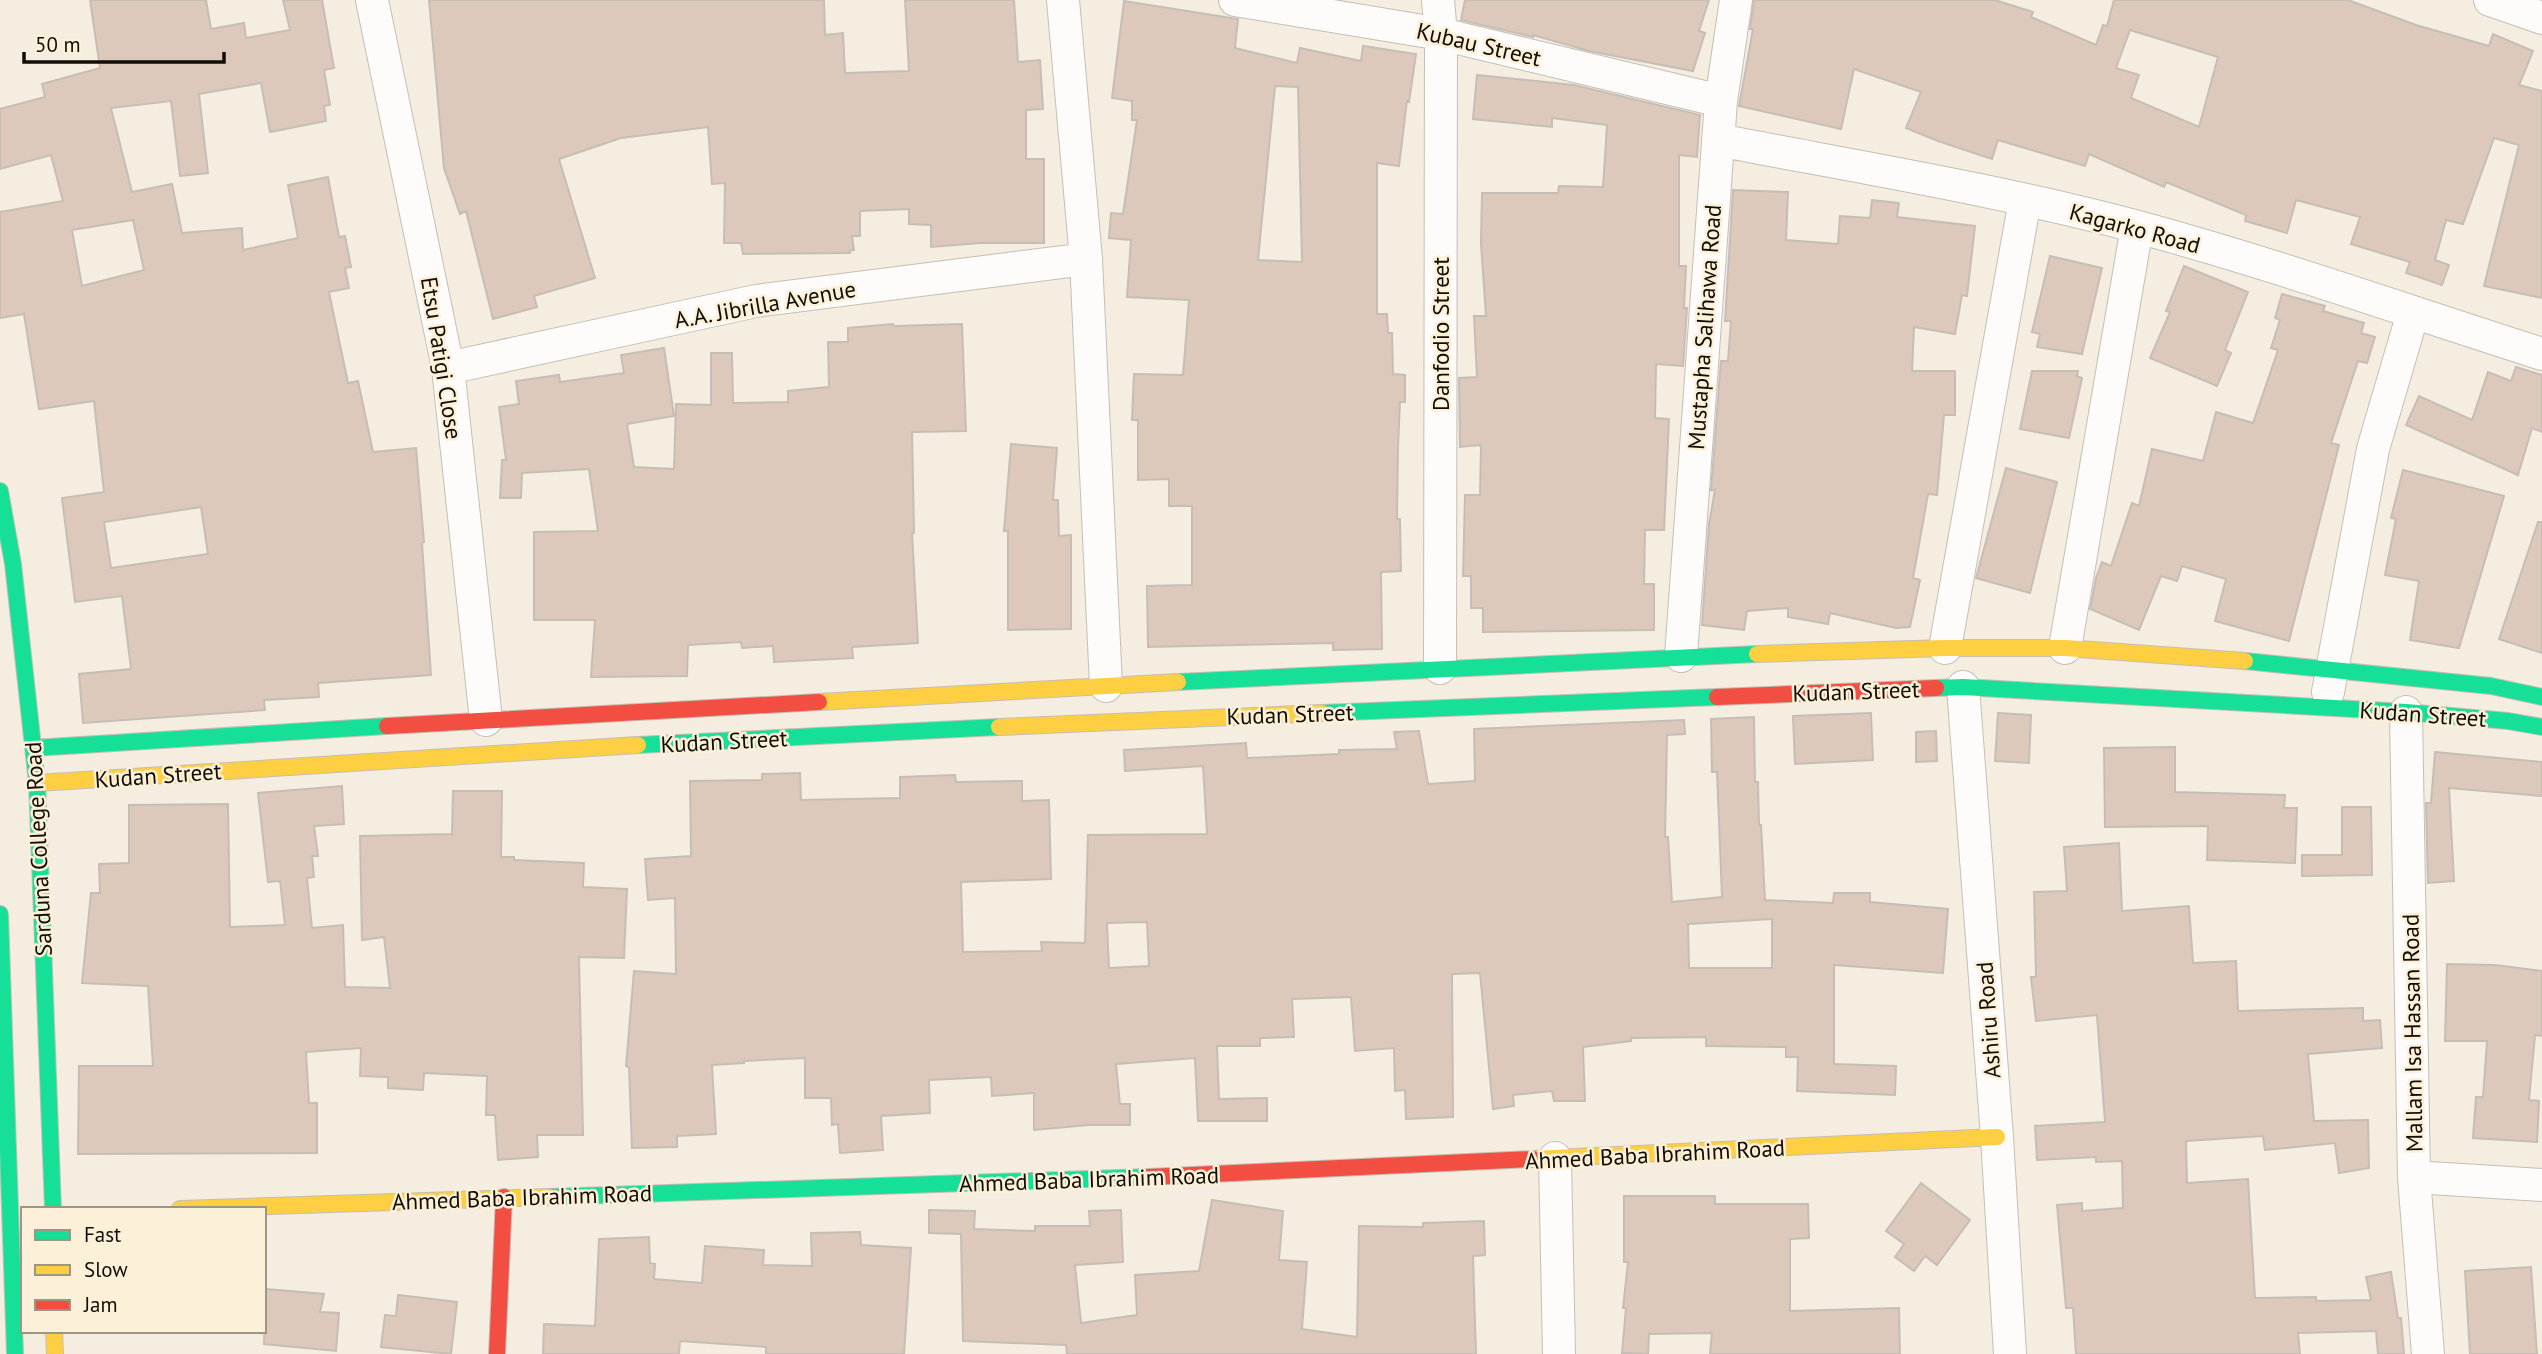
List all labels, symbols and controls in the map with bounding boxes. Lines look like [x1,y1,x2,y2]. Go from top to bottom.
street label: Kubau Street [1414,16,1544,72]
scale bar [24,21,224,65]
text: 50 m [35,31,81,58]
street label: Kagarko Road [2066,197,2204,259]
street label: Mustapha Salihawa Road [1681,203,1727,451]
street label: Danfodio Street [1426,257,1455,411]
street label: A.A. Jibrilla Avenue [672,274,858,334]
street label: Etsu Patigi Close [415,275,469,441]
street label: Kudan Street [1792,674,1920,708]
street label: Kudan Street [2359,695,2488,733]
street label: Kudan Street [1226,697,1354,731]
street label: Kudan Street [660,723,788,759]
street label: Sarduna College Road [18,741,58,957]
street label: Kudan Street [94,756,223,794]
street label: Mallam Isa Hassan Road [2395,914,2429,1152]
street label: Ashiru Road [1969,961,2007,1079]
street label: Ahmed Baba Ibrahim Road [1524,1133,1786,1175]
street label: Ahmed Baba Ibrahim Road [958,1160,1220,1198]
street label: Ahmed Baba Ibrahim Road [391,1178,653,1216]
legend [21,1207,266,1333]
text: Fast [84,1221,121,1248]
text: Slow [84,1256,128,1283]
text: Jam [83,1291,118,1318]

